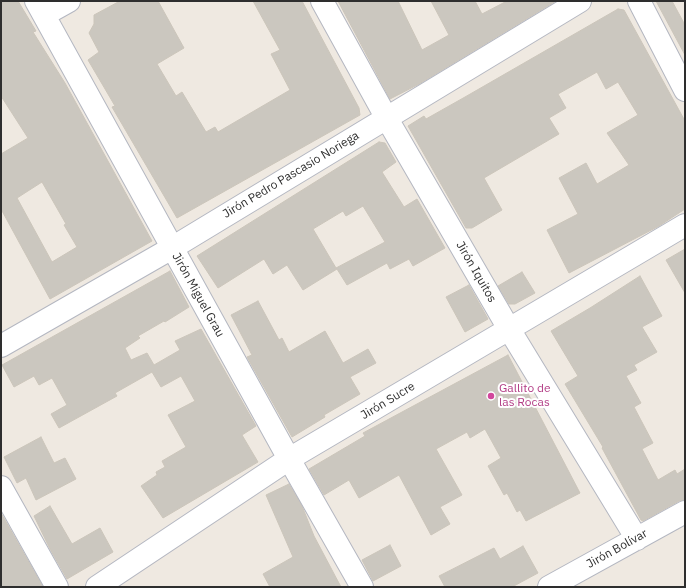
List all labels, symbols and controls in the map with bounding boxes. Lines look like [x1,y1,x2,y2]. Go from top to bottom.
street label: Jirón Pedro Pascasio Noriega [220,129,362,221]
street label: Jirón Iquitos [453,239,499,305]
street label: Jirón Miguel Grau [169,250,227,340]
street label: Jirón Sucre [358,379,418,423]
place label: Gallito de las Rocas [499,382,550,410]
marker: Gallito de las Rocas [486,391,496,401]
street label: Jirón Bolívar [584,526,650,572]

